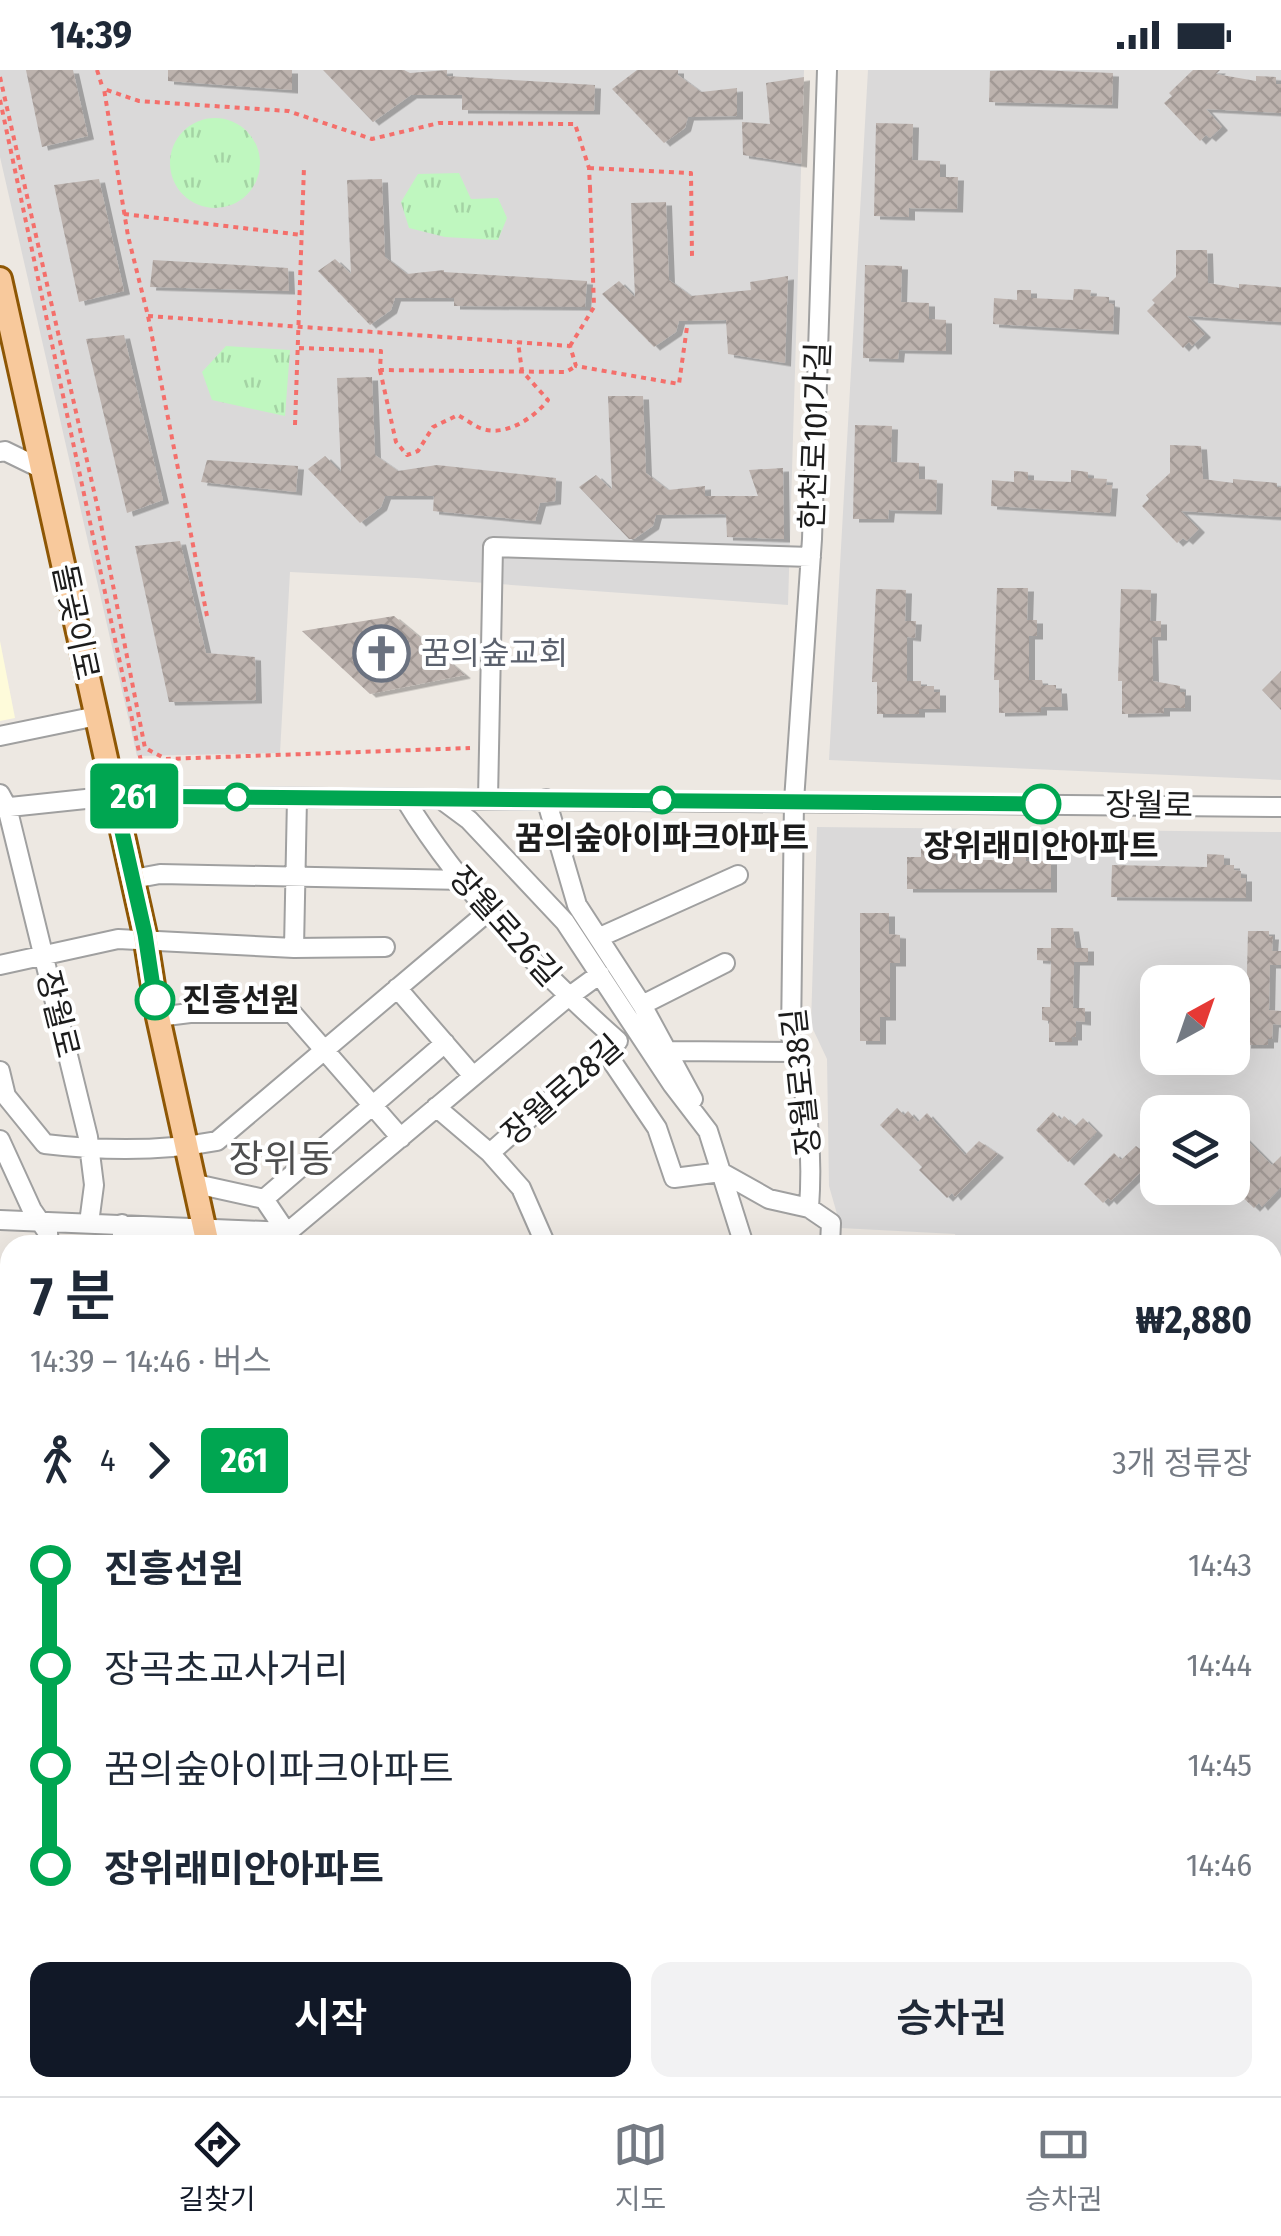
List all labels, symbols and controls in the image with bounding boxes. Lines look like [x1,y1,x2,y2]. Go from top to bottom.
text: 14:39 [50,12,132,58]
street label: 한천로101가길 [793,341,837,531]
street label: 돌곶이로 [45,560,107,684]
church icon: 꿈의숲교회 [352,623,412,683]
place label: 꿈의숲교회 [421,634,568,672]
line badge: 261 [76,764,192,828]
text: 261 [110,775,158,817]
unlabelled marker [224,784,250,810]
marker: 장위래미안아파트 [1022,785,1060,823]
street label: 장월로 [1105,785,1193,825]
marker: 꿈의숲아이파크아파트 [649,787,675,813]
place label: 꿈의숲아이파크아파트 [515,819,809,857]
place label: 장위래미안아파트 [923,827,1159,865]
street label: 장월로26길 [441,858,569,994]
north arrow [1140,965,1250,1075]
map controls [1140,965,1250,1205]
street label: 장월로 [29,967,87,1061]
marker: 진흥선원 [136,981,174,1019]
place label: 진흥선원 [182,981,300,1019]
street label: 장월로38길 [774,1006,828,1158]
street label: 장월로28길 [494,1027,630,1153]
button: layers [1140,1095,1250,1205]
district label: 장위동 [229,1136,333,1182]
text: 7 분 [30,1264,116,1330]
text: ₩2,880 [1136,1297,1252,1343]
text: 14:39 – 14:46 · 버스 [30,1342,272,1380]
icon: walk [30,1433,85,1488]
icon: forward [131,1433,186,1488]
text: 261 [221,1439,268,1481]
text: 4 [100,1441,116,1479]
text: 3개 정류장 [1112,1444,1252,1482]
text: 진흥선원 [104,1546,244,1592]
text: 14:43 [1188,1546,1252,1584]
text: 장곡초교사거리 [104,1646,349,1692]
text: 14:44 [1186,1646,1252,1684]
text: 꿈의숲아이파크아파트 [104,1746,454,1792]
text: 14:45 [1188,1746,1252,1784]
text: 장위래미안아파트 [104,1846,384,1892]
text: 14:46 [1186,1846,1252,1884]
button: 시작 [30,1962,631,2077]
button: 승차권 [651,1962,1252,2077]
tab: 길찾기 [179,2117,256,2217]
tab: 지도 [613,2117,668,2217]
tab: 승차권 [1025,2117,1102,2217]

